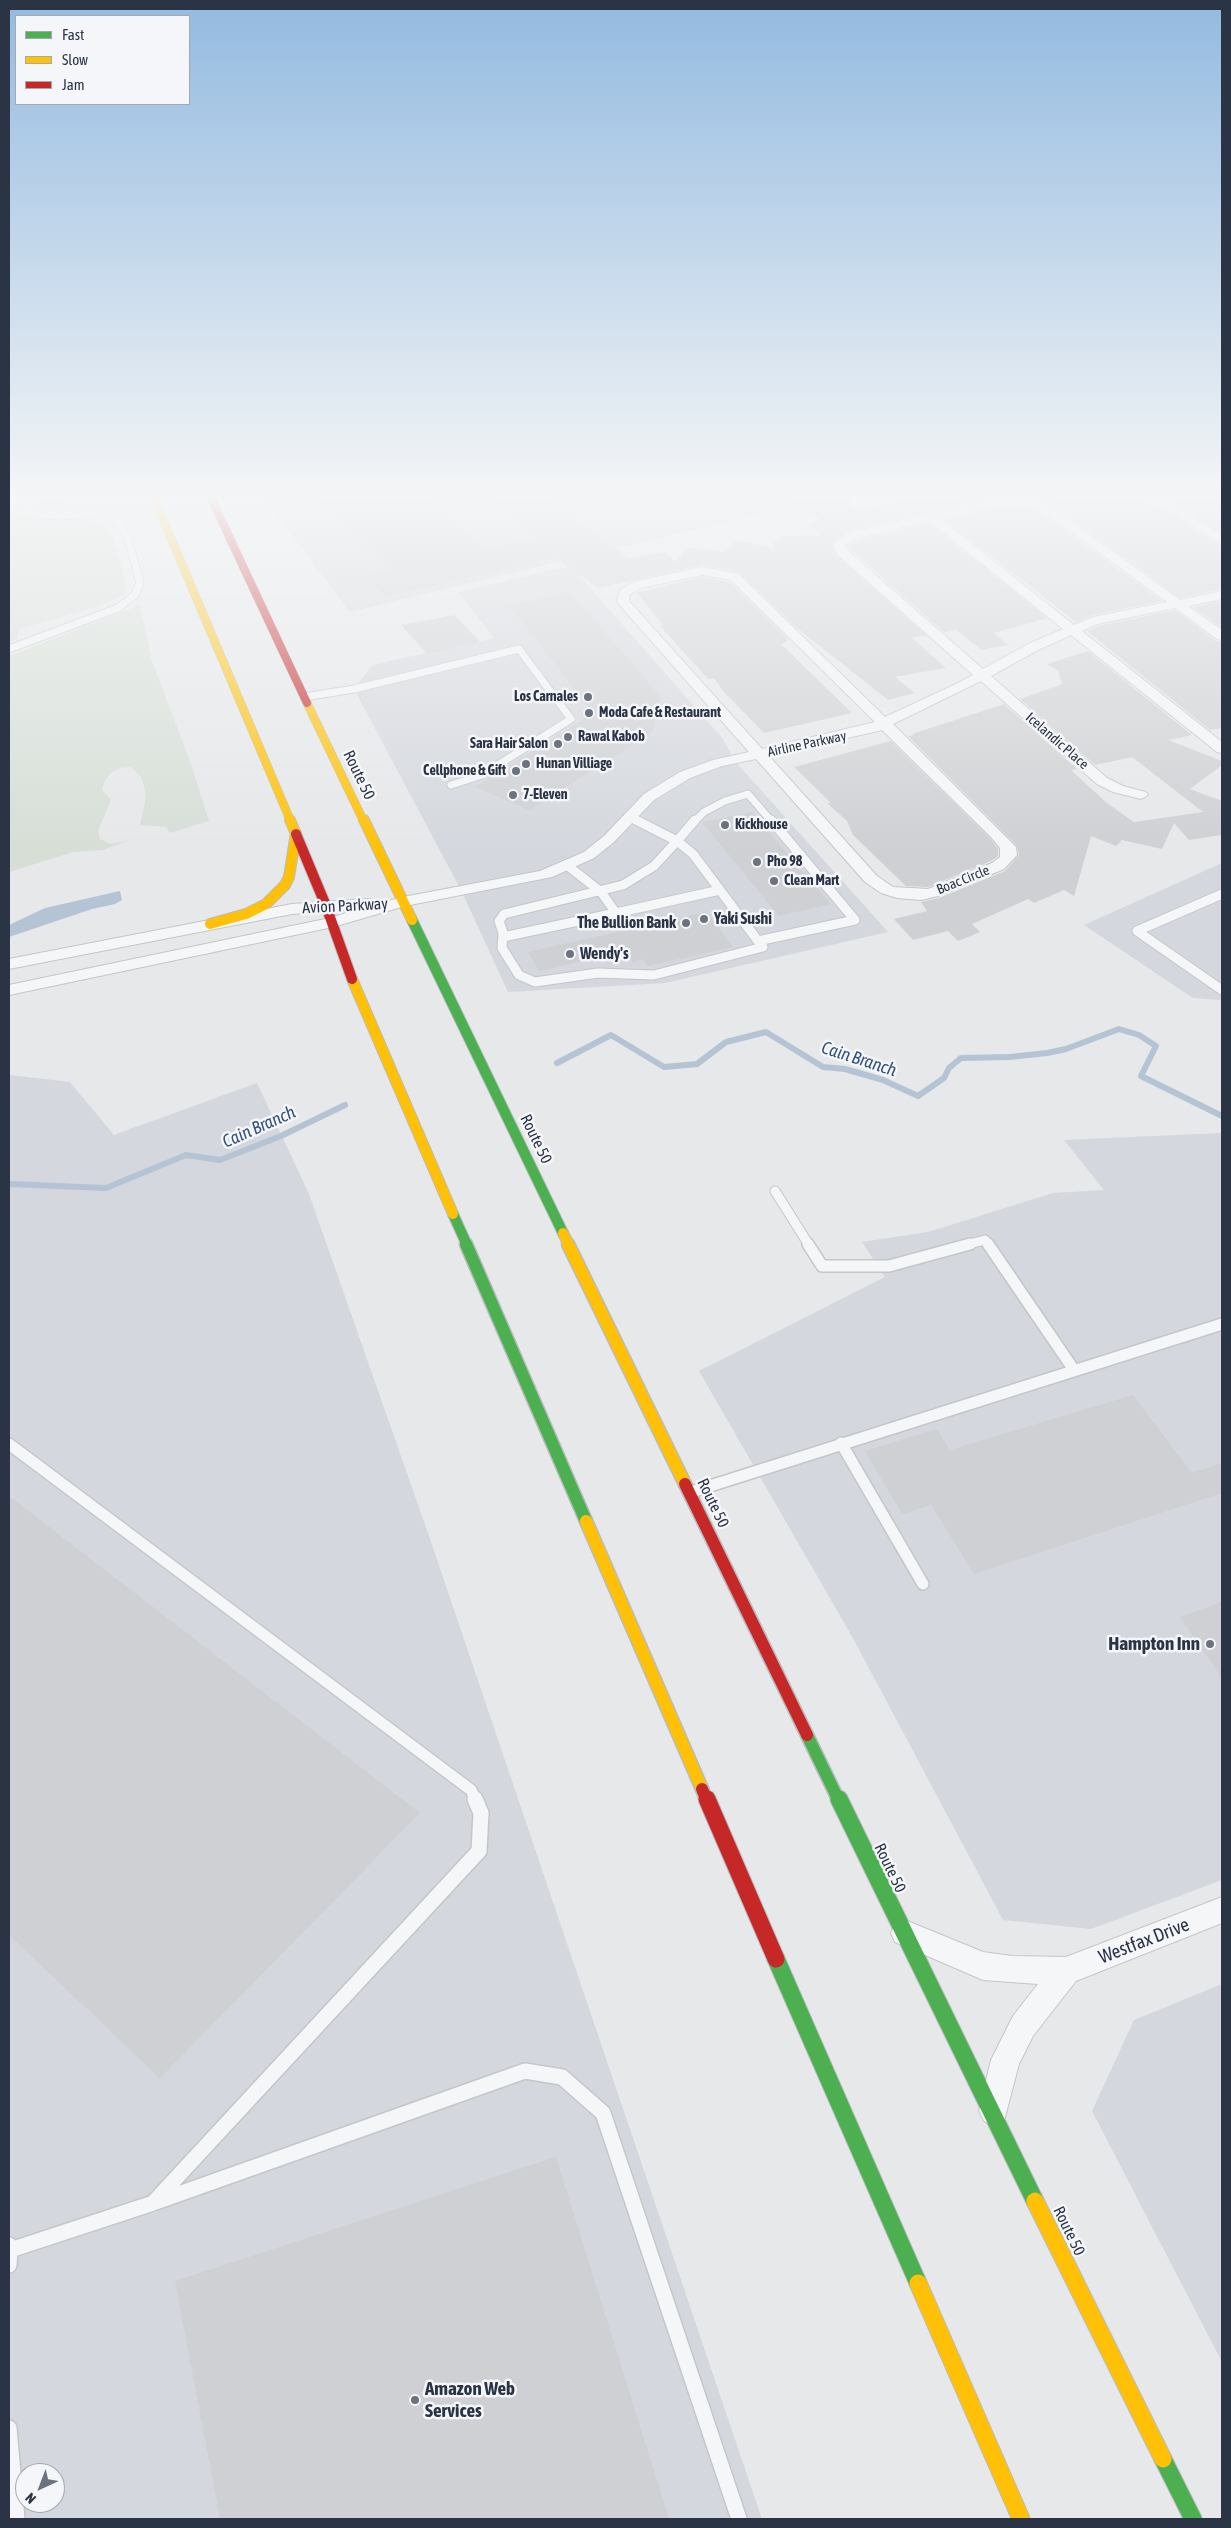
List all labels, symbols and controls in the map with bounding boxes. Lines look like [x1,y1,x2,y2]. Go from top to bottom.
legend [15,15,190,105]
text: Fast [62,26,84,43]
text: Slow [62,51,88,68]
text: Jam [62,76,85,93]
place label: Los Carnales [514,689,578,705]
marker: Los Carnales [582,691,594,703]
place label: Moda Cafe & Restaurant [599,705,721,721]
marker: Moda Cafe & Restaurant [583,707,595,719]
street label: Icelandic Place [1022,709,1092,773]
street label: Airline Parkway [766,727,848,761]
place label: Rawal Kabob [578,729,645,745]
marker: Rawal Kabob [562,731,574,743]
place label: Sara Hair Salon [470,736,548,752]
marker: Sara Hair Salon [552,738,564,750]
street label: Route 50 [339,747,379,803]
place label: Hunan Villiage [536,756,612,772]
marker: Hunan Villiage [520,758,532,770]
place label: Cellphone & Gift [423,763,506,779]
marker: Cellphone & Gift [510,765,522,777]
place label: 7-Eleven [523,787,568,803]
marker: 7-Eleven [507,789,519,801]
place label: Kickhouse [735,817,788,833]
marker: Kickhouse [719,819,731,831]
place label: Pho 98 [767,854,802,870]
marker: Pho 98 [751,856,763,868]
street label: Boac Circle [934,862,992,898]
place label: Clean Mart [784,873,839,889]
marker: Clean Mart [768,875,780,887]
street label: Avion Parkway [302,894,388,918]
place label: Yaki Sushi [714,909,772,929]
place label: The Bullion Bank [577,913,676,933]
marker: Yaki Sushi [698,913,710,925]
marker: The Bullion Bank [680,917,692,929]
place label: Wendy's [580,944,629,964]
marker: Wendy's [564,948,576,960]
water label: Cain Branch [819,1037,899,1081]
water label: Cain Branch [219,1101,299,1153]
street label: Route 50 [516,1111,556,1167]
street label: Route 50 [693,1475,733,1531]
place label: Hampton Inn [1108,1633,1200,1655]
marker: Hampton Inn [1204,1638,1216,1650]
street label: Route 50 [870,1840,910,1896]
street label: Westfax Drive [1095,1913,1193,1969]
street label: Route 50 [1049,2203,1089,2259]
place label: Amazon Web Services [425,2378,515,2422]
marker: Amazon Web Services [409,2394,421,2406]
north arrow [15,2463,65,2513]
text: N [22,2490,39,2507]

